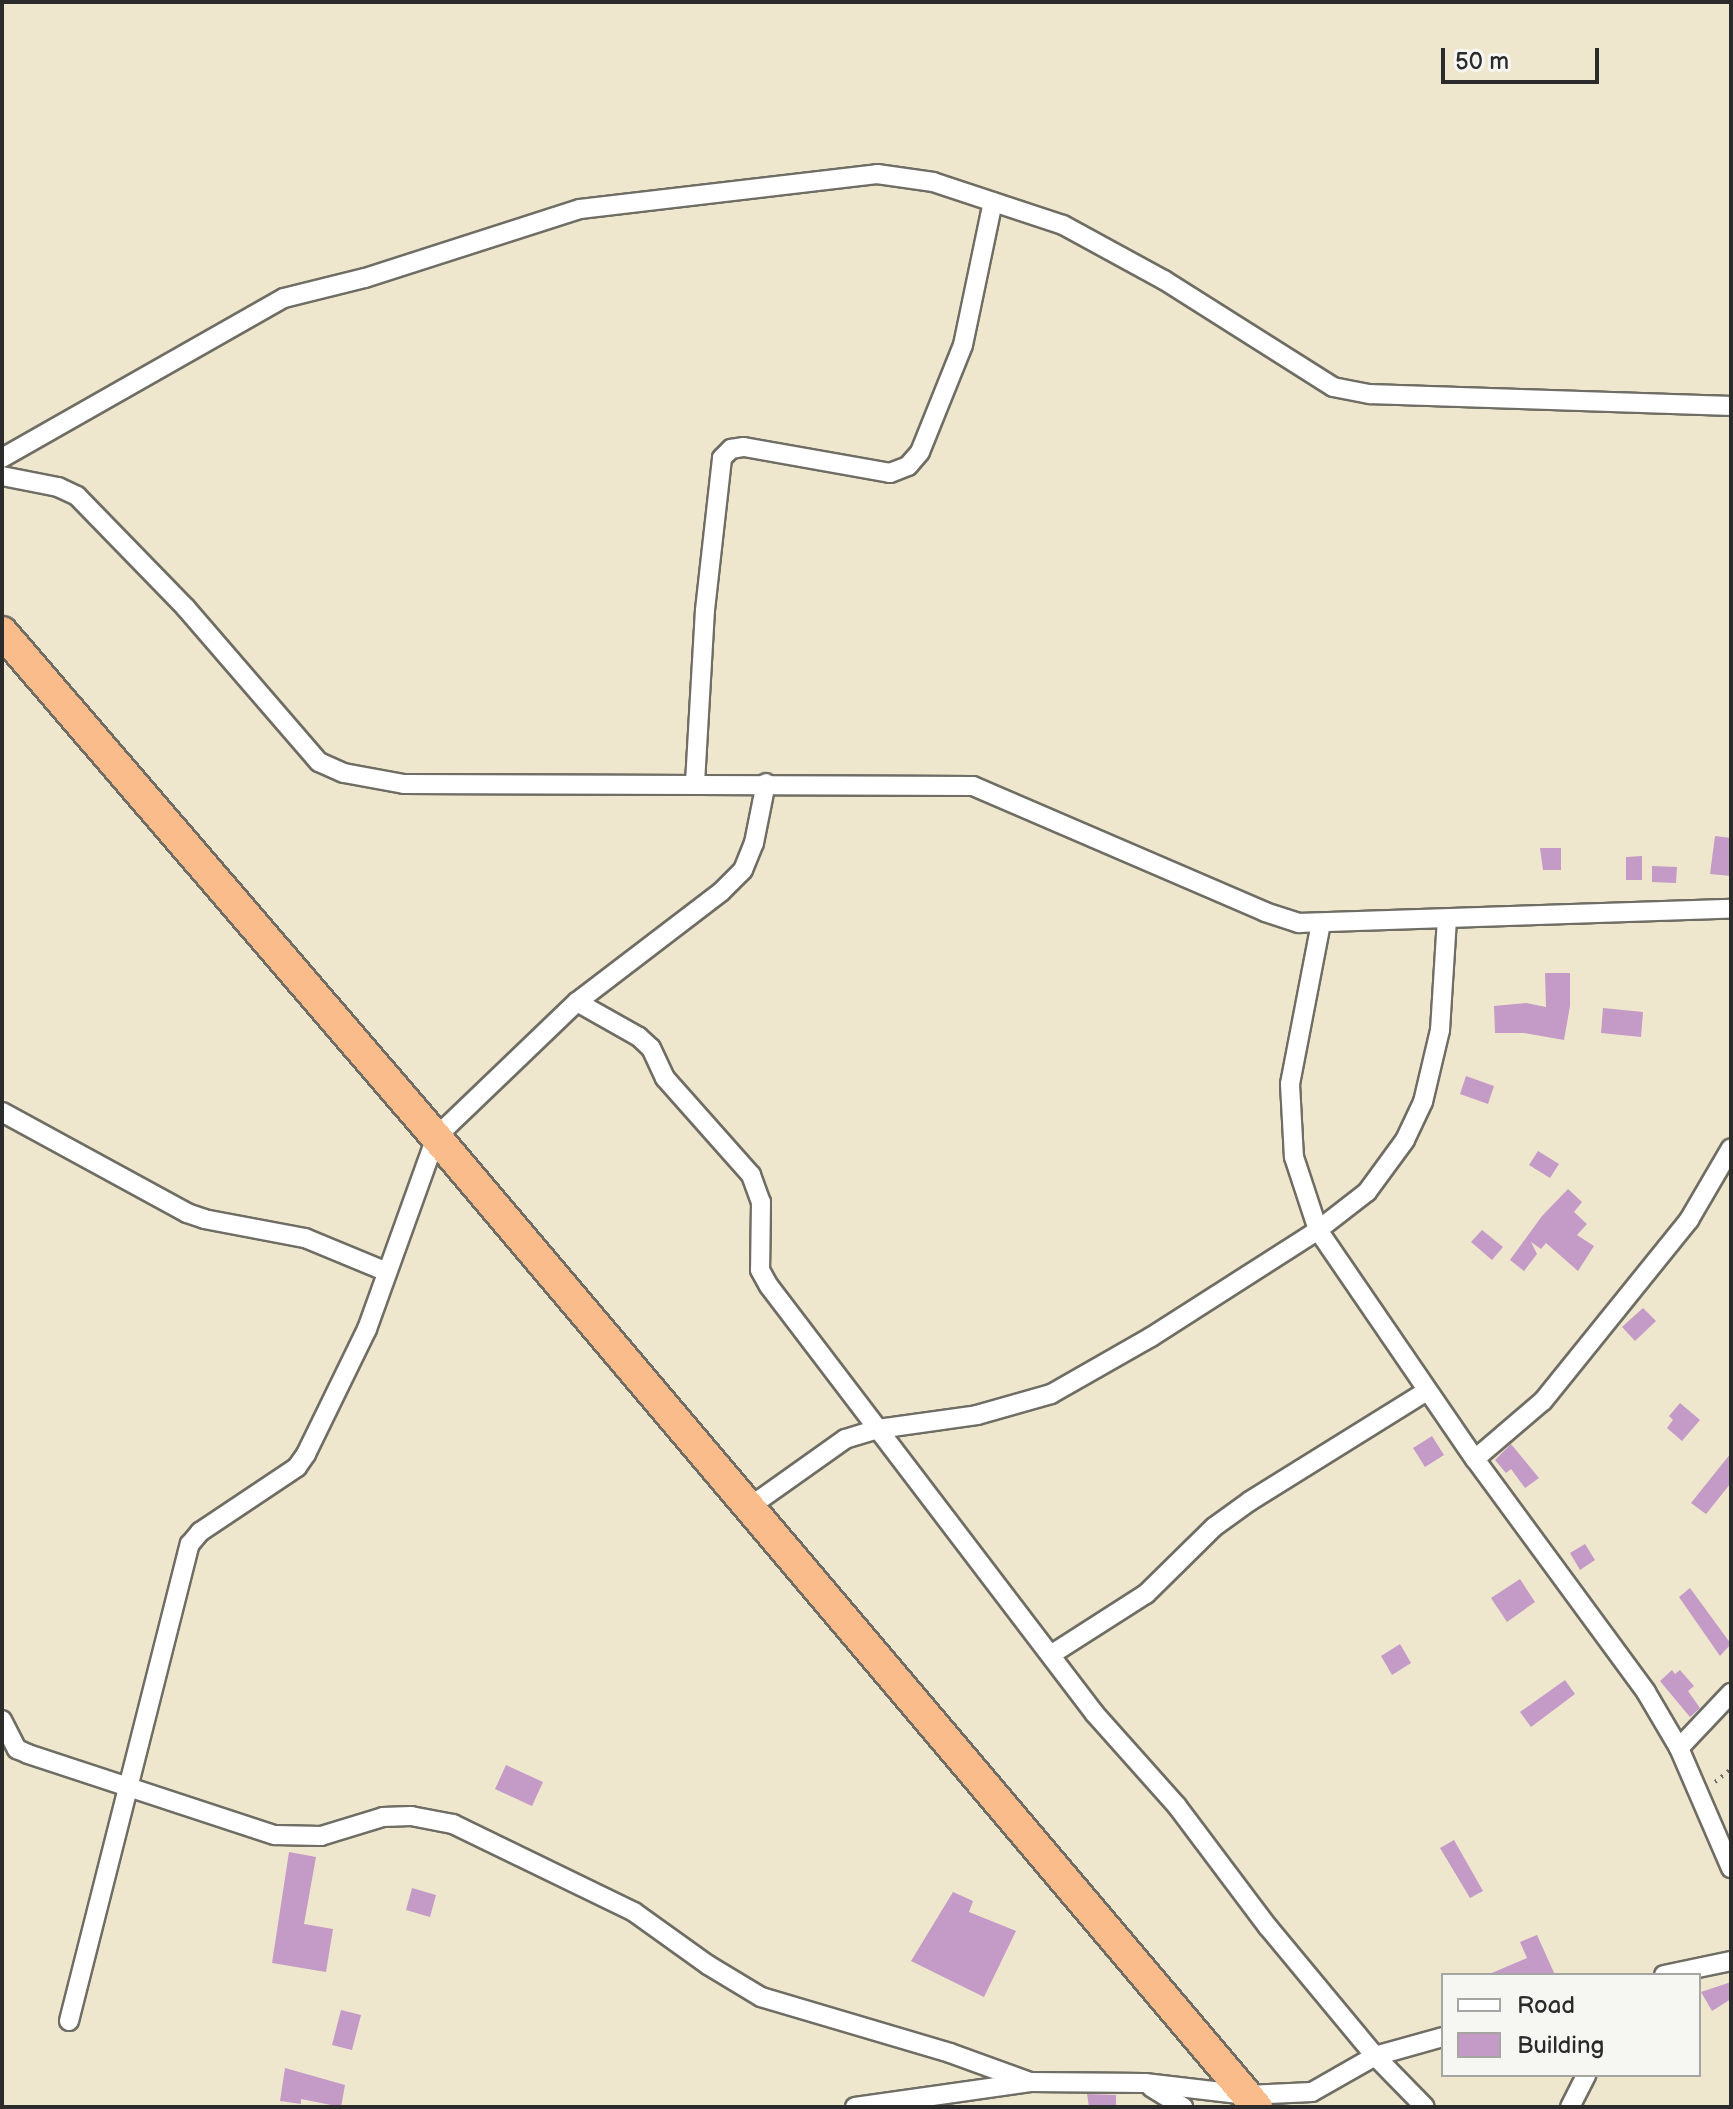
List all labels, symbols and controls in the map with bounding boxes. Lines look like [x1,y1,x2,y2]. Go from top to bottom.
scale bar [1445,32,1603,82]
text: 50 m [1455,47,1509,76]
legend [1441,1973,1701,2077]
text: Road [1517,1991,1575,2020]
text: Building [1517,2031,1604,2060]

